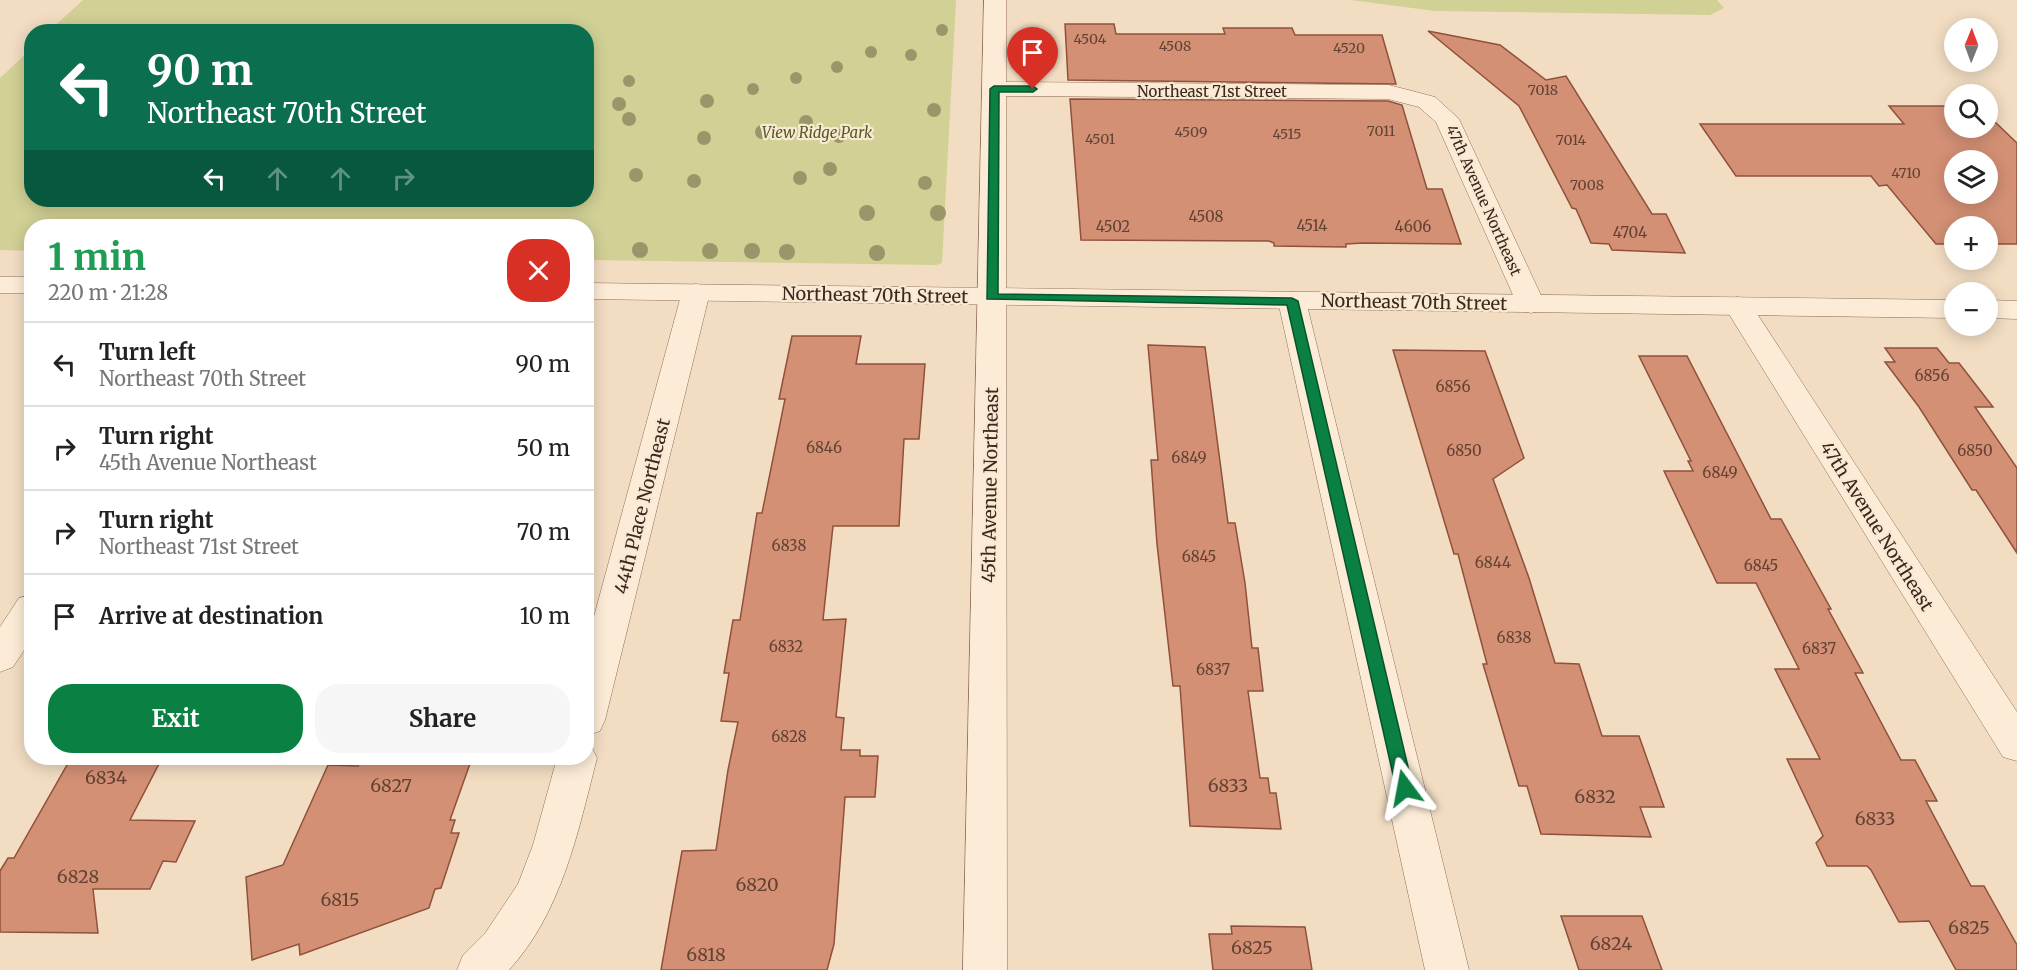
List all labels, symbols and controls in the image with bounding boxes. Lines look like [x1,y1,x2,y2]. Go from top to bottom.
north arrow [1944,18,1998,72]
map controls [1944,18,1998,336]
pin [1007,27,1058,89]
house number: 4504 [1074,30,1107,48]
icon: arrive [1016,36,1049,69]
house number: 4508 [1159,37,1191,55]
house number: 4520 [1333,39,1365,57]
text: 90 m [147,44,253,96]
icon: left [48,48,126,126]
house number: 7018 [1528,81,1558,99]
street label: Northeast 71st Street [1137,82,1287,101]
button: search [1944,84,1998,138]
text: Northeast 70th Street [147,96,426,130]
house number: 7011 [1367,122,1395,140]
street label: 47th Avenue Northeast [1442,122,1526,279]
park label: View Ridge Park [762,123,873,142]
house number: 4509 [1175,123,1207,141]
house number: 4515 [1273,125,1301,143]
house number: 4501 [1085,130,1115,148]
house number: 7014 [1556,131,1586,149]
button: layers [1944,150,1998,204]
icon: left [198,162,231,195]
icon: ahead [261,162,294,195]
icon: ahead [324,162,357,195]
icon: right [387,162,420,195]
house number: 4710 [1891,164,1921,182]
house number: 7008 [1570,176,1604,194]
house number: 4508 [1188,207,1224,226]
house number: 4514 [1296,216,1328,235]
button: + [1944,216,1998,270]
house number: 4502 [1096,217,1130,236]
house number: 4606 [1395,217,1431,236]
house number: 4704 [1613,223,1647,242]
text: 1 min [48,235,146,280]
button: close [507,239,570,302]
text: 220 m · 21:28 [48,280,168,305]
street label: Northeast 70th Street [782,282,968,308]
button: − [1944,282,1998,336]
street label: Northeast 70th Street [1321,289,1507,315]
text: Turn left [99,338,196,366]
icon: left [48,348,81,381]
text: 90 m [515,350,570,378]
text: Northeast 70th Street [99,366,306,391]
house number: 6856 [1915,366,1949,385]
house number: 6856 [1436,377,1470,396]
street label: 45th Avenue Northeast [977,387,1003,583]
street label: 44th Place Northeast [609,416,675,596]
text: Turn right [99,422,213,450]
icon: right [48,432,81,465]
text: 50 m [516,434,570,462]
street label: 47th Avenue Northeast [1815,437,1939,615]
house number: 6846 [806,438,842,457]
house number: 6850 [1446,441,1482,460]
house number: 6850 [1957,441,1993,460]
house number: 6849 [1171,448,1207,467]
text: 45th Avenue Northeast [99,450,317,475]
house number: 6849 [1702,463,1738,482]
text: Turn right [99,506,213,534]
icon: right [48,516,81,549]
text: 70 m [517,518,570,546]
text: Northeast 71st Street [99,534,299,559]
house number: 6838 [772,536,806,555]
house number: 6845 [1182,547,1216,566]
house number: 6844 [1475,553,1511,572]
house number: 6845 [1744,556,1778,575]
icon: arrive [48,600,81,633]
text: Arrive at destination [99,602,323,630]
text: 10 m [520,602,570,630]
house number: 6838 [1497,628,1531,647]
house number: 6832 [769,637,803,656]
house number: 6837 [1802,639,1836,658]
house number: 6837 [1196,660,1230,679]
button: Exit [48,684,303,753]
button: Share [315,684,570,753]
house number: 6828 [771,727,807,746]
position arrow [1373,756,1437,820]
house number: 6834 [85,766,127,789]
house number: 6827 [370,774,412,797]
house number: 6833 [1208,774,1248,797]
house number: 6832 [1574,785,1616,808]
house number: 6833 [1855,807,1895,830]
house number: 6828 [57,865,99,888]
house number: 6820 [735,873,779,896]
house number: 6815 [320,888,360,911]
house number: 6825 [1948,916,1990,939]
house number: 6824 [1590,932,1632,955]
house number: 6825 [1231,936,1273,959]
house number: 6818 [686,943,726,966]

